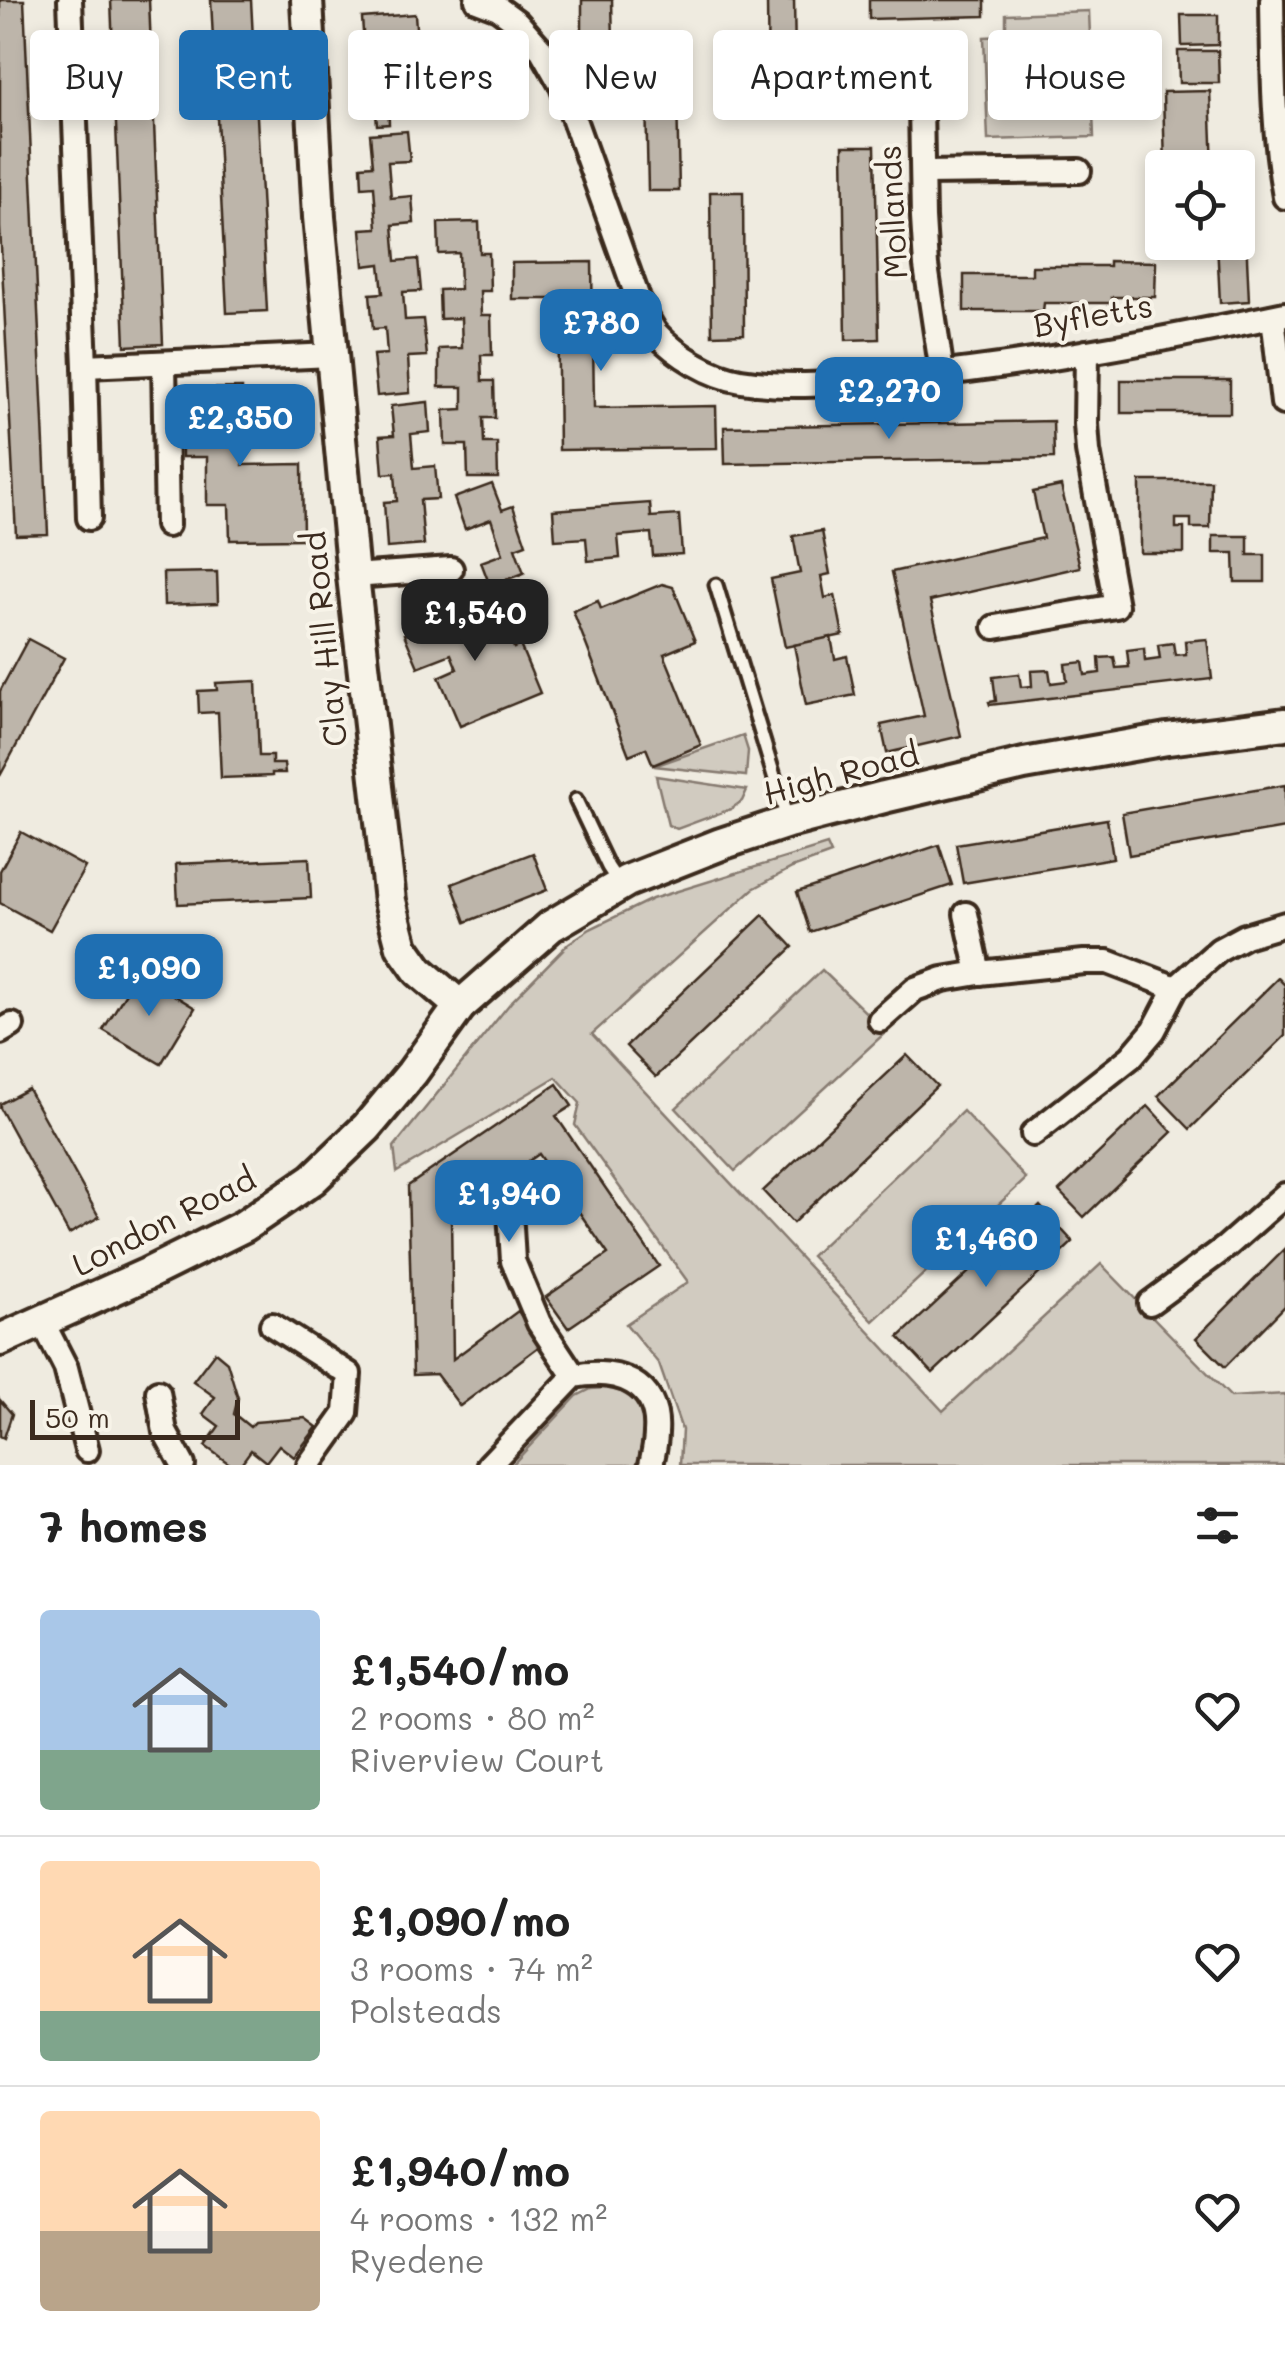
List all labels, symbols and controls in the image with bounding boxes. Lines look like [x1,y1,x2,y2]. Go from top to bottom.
chip: Buy [30,30,159,120]
chip: Rent [179,30,328,120]
chip: Filters [348,30,529,120]
chip: New [549,30,693,120]
chip: Apartment [713,30,968,120]
chip: House [988,30,1162,120]
street label: Mollands [867,144,915,280]
map controls [1145,150,1255,260]
button: locate [1145,150,1255,260]
street label: Byfletts [1030,283,1156,346]
pin: £780 [542,289,660,374]
text: £780 [562,300,640,342]
pin: £2,270 [808,357,970,442]
text: £2,270 [837,368,941,410]
pin: £2,350 [159,384,321,469]
text: £2,350 [187,395,293,437]
street label: Clay Hill Road [291,529,356,749]
pin: £1,540 [394,579,556,664]
text: £1,540 [423,590,527,632]
street label: High Road [758,731,923,813]
pin: £1,090 [68,934,230,1019]
text: £1,090 [97,945,201,987]
street label: London Road [64,1156,262,1284]
pin: £1,940 [428,1160,590,1245]
text: £1,940 [457,1171,561,1213]
pin: £1,460 [905,1205,1067,1290]
text: £1,460 [934,1216,1038,1258]
scale bar [30,1395,240,1440]
text: 50 m [45,1399,110,1435]
text: 7 homes [40,1498,208,1553]
icon: filters [1190,1498,1245,1553]
text: £1,540/mo [350,1641,569,1696]
icon: home [120,1650,240,1770]
icon: heart [1190,1683,1245,1738]
text: 2 rooms · 80 m² [350,1696,595,1738]
text: Riverview Court [350,1738,604,1780]
text: £1,090/mo [350,1892,570,1947]
icon: home [120,1901,240,2021]
icon: heart [1190,1934,1245,1989]
text: 3 rooms · 74 m² [350,1947,593,1989]
text: Polsteads [350,1989,502,2031]
text: £1,940/mo [350,2142,570,2197]
icon: home [120,2151,240,2271]
icon: heart [1190,2184,1245,2239]
text: 4 rooms · 132 m² [350,2197,607,2239]
text: Ryedene [350,2239,485,2281]

